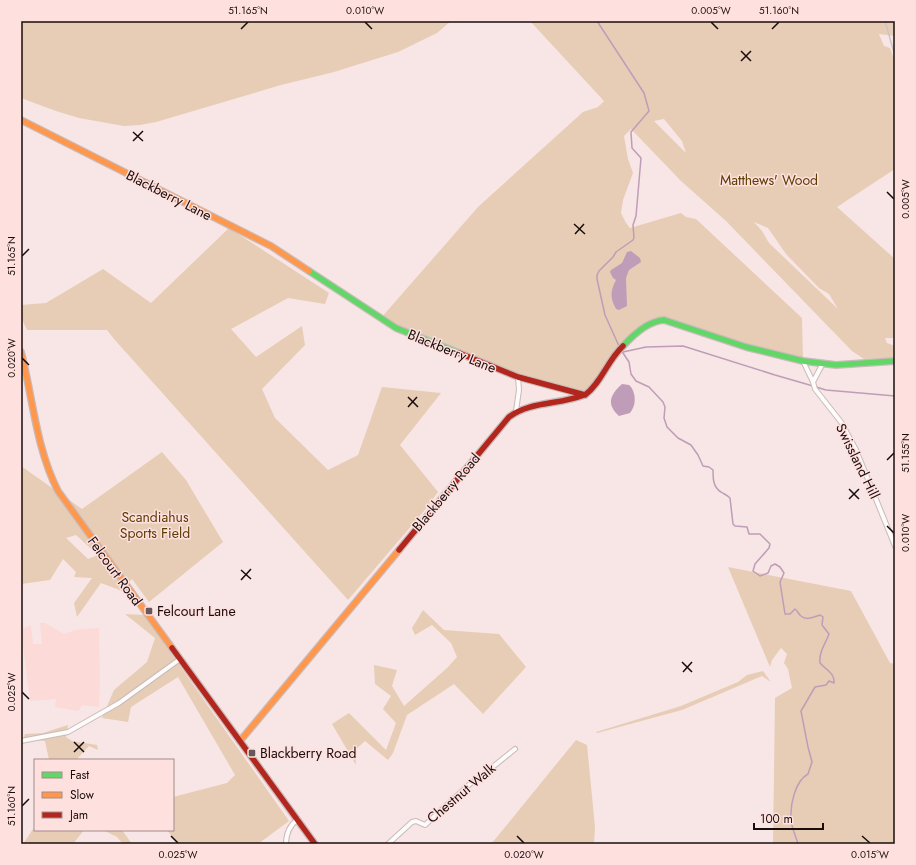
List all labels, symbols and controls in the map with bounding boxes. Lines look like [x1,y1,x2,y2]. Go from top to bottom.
text: 51.165°N [228,3,268,18]
text: 0.010°W [346,3,384,18]
text: 0.005°W [691,3,731,18]
text: 51.160°N [759,3,799,18]
street label: Blackberry Lane [123,165,215,225]
park label: Matthews' Wood [720,170,818,190]
text: 0.005°W [898,179,913,219]
text: 51.165°N [4,236,19,276]
street label: Blackberry Lane [405,324,499,378]
text: 0.020°W [4,338,19,378]
street label: Swissland Hill [831,420,885,502]
text: 51.155°N [898,433,913,473]
street label: Blackberry Road [407,449,485,535]
park label: Scandiahus Sports Field [120,507,190,543]
text: 0.010°W [898,514,913,552]
street label: Felcourt Road [83,532,147,610]
place label: Felcourt Lane [157,601,236,621]
marker: Felcourt Lane [144,606,154,616]
text: 0.025°W [4,672,19,712]
place label: Blackberry Road [260,743,356,763]
marker: Blackberry Road [247,748,257,758]
street label: Chestnut Walk [422,758,500,828]
legend [34,759,174,831]
text: Fast [70,766,89,784]
text: 51.160°N [4,786,19,826]
text: Slow [70,786,95,804]
scale bar [754,805,823,831]
text: Jam [68,806,88,824]
text: 100 m [760,810,793,828]
text: 0.025°W [158,847,198,862]
text: 0.020°W [504,847,544,862]
text: 0.015°W [851,847,889,862]

